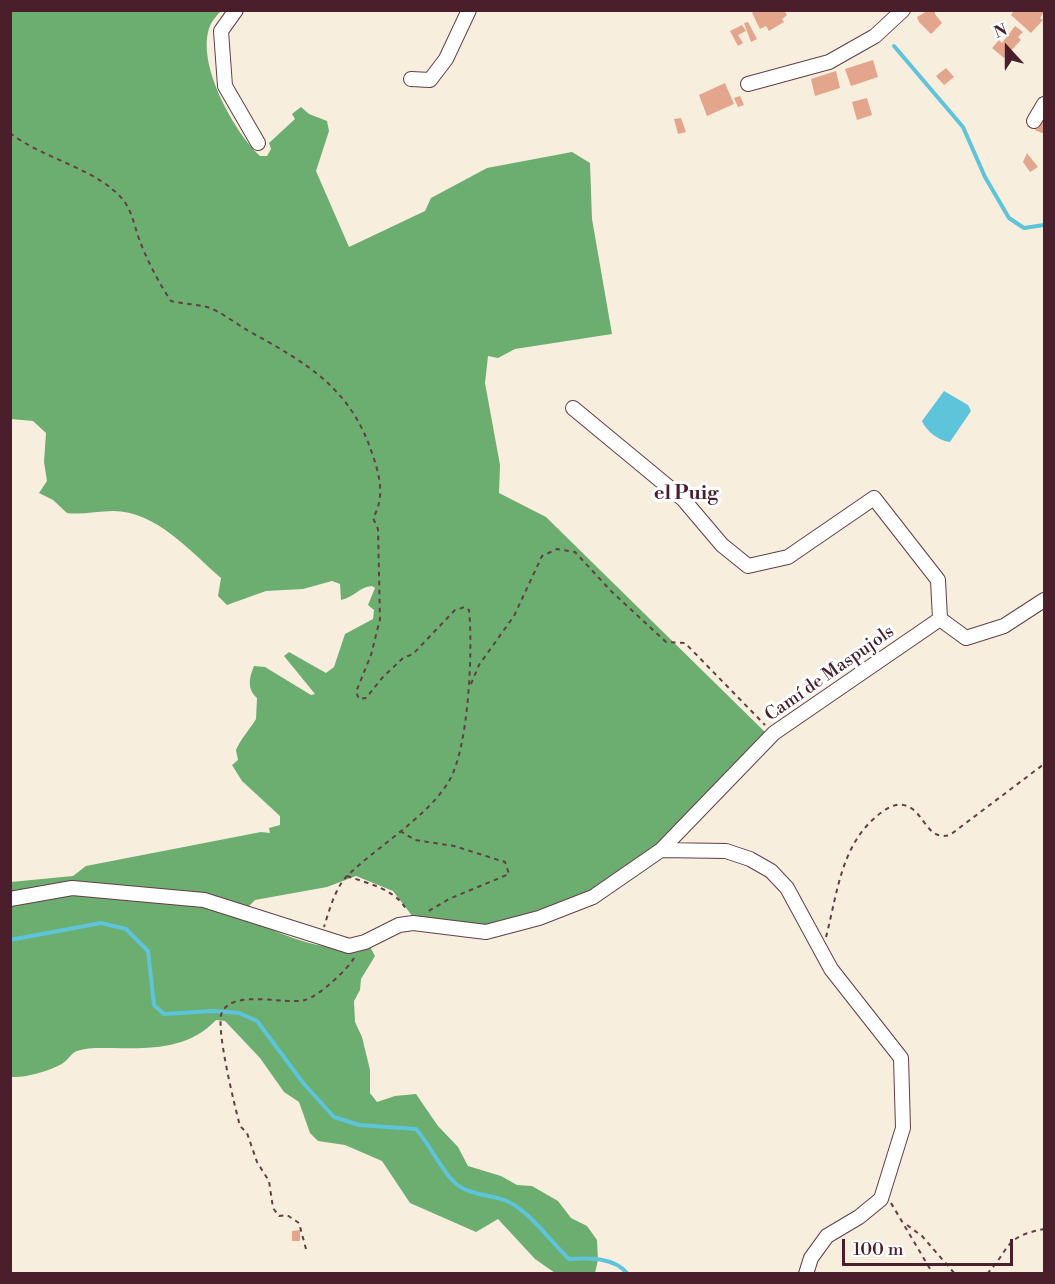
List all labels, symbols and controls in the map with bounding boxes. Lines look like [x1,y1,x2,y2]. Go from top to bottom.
north arrow [977,18,1037,78]
text: N [991,20,1010,43]
district label: el Puig [654,482,718,506]
street label: Camí de Maspujols [761,621,899,727]
scale bar [845,1227,1016,1265]
text: 100 m [853,1238,904,1261]

